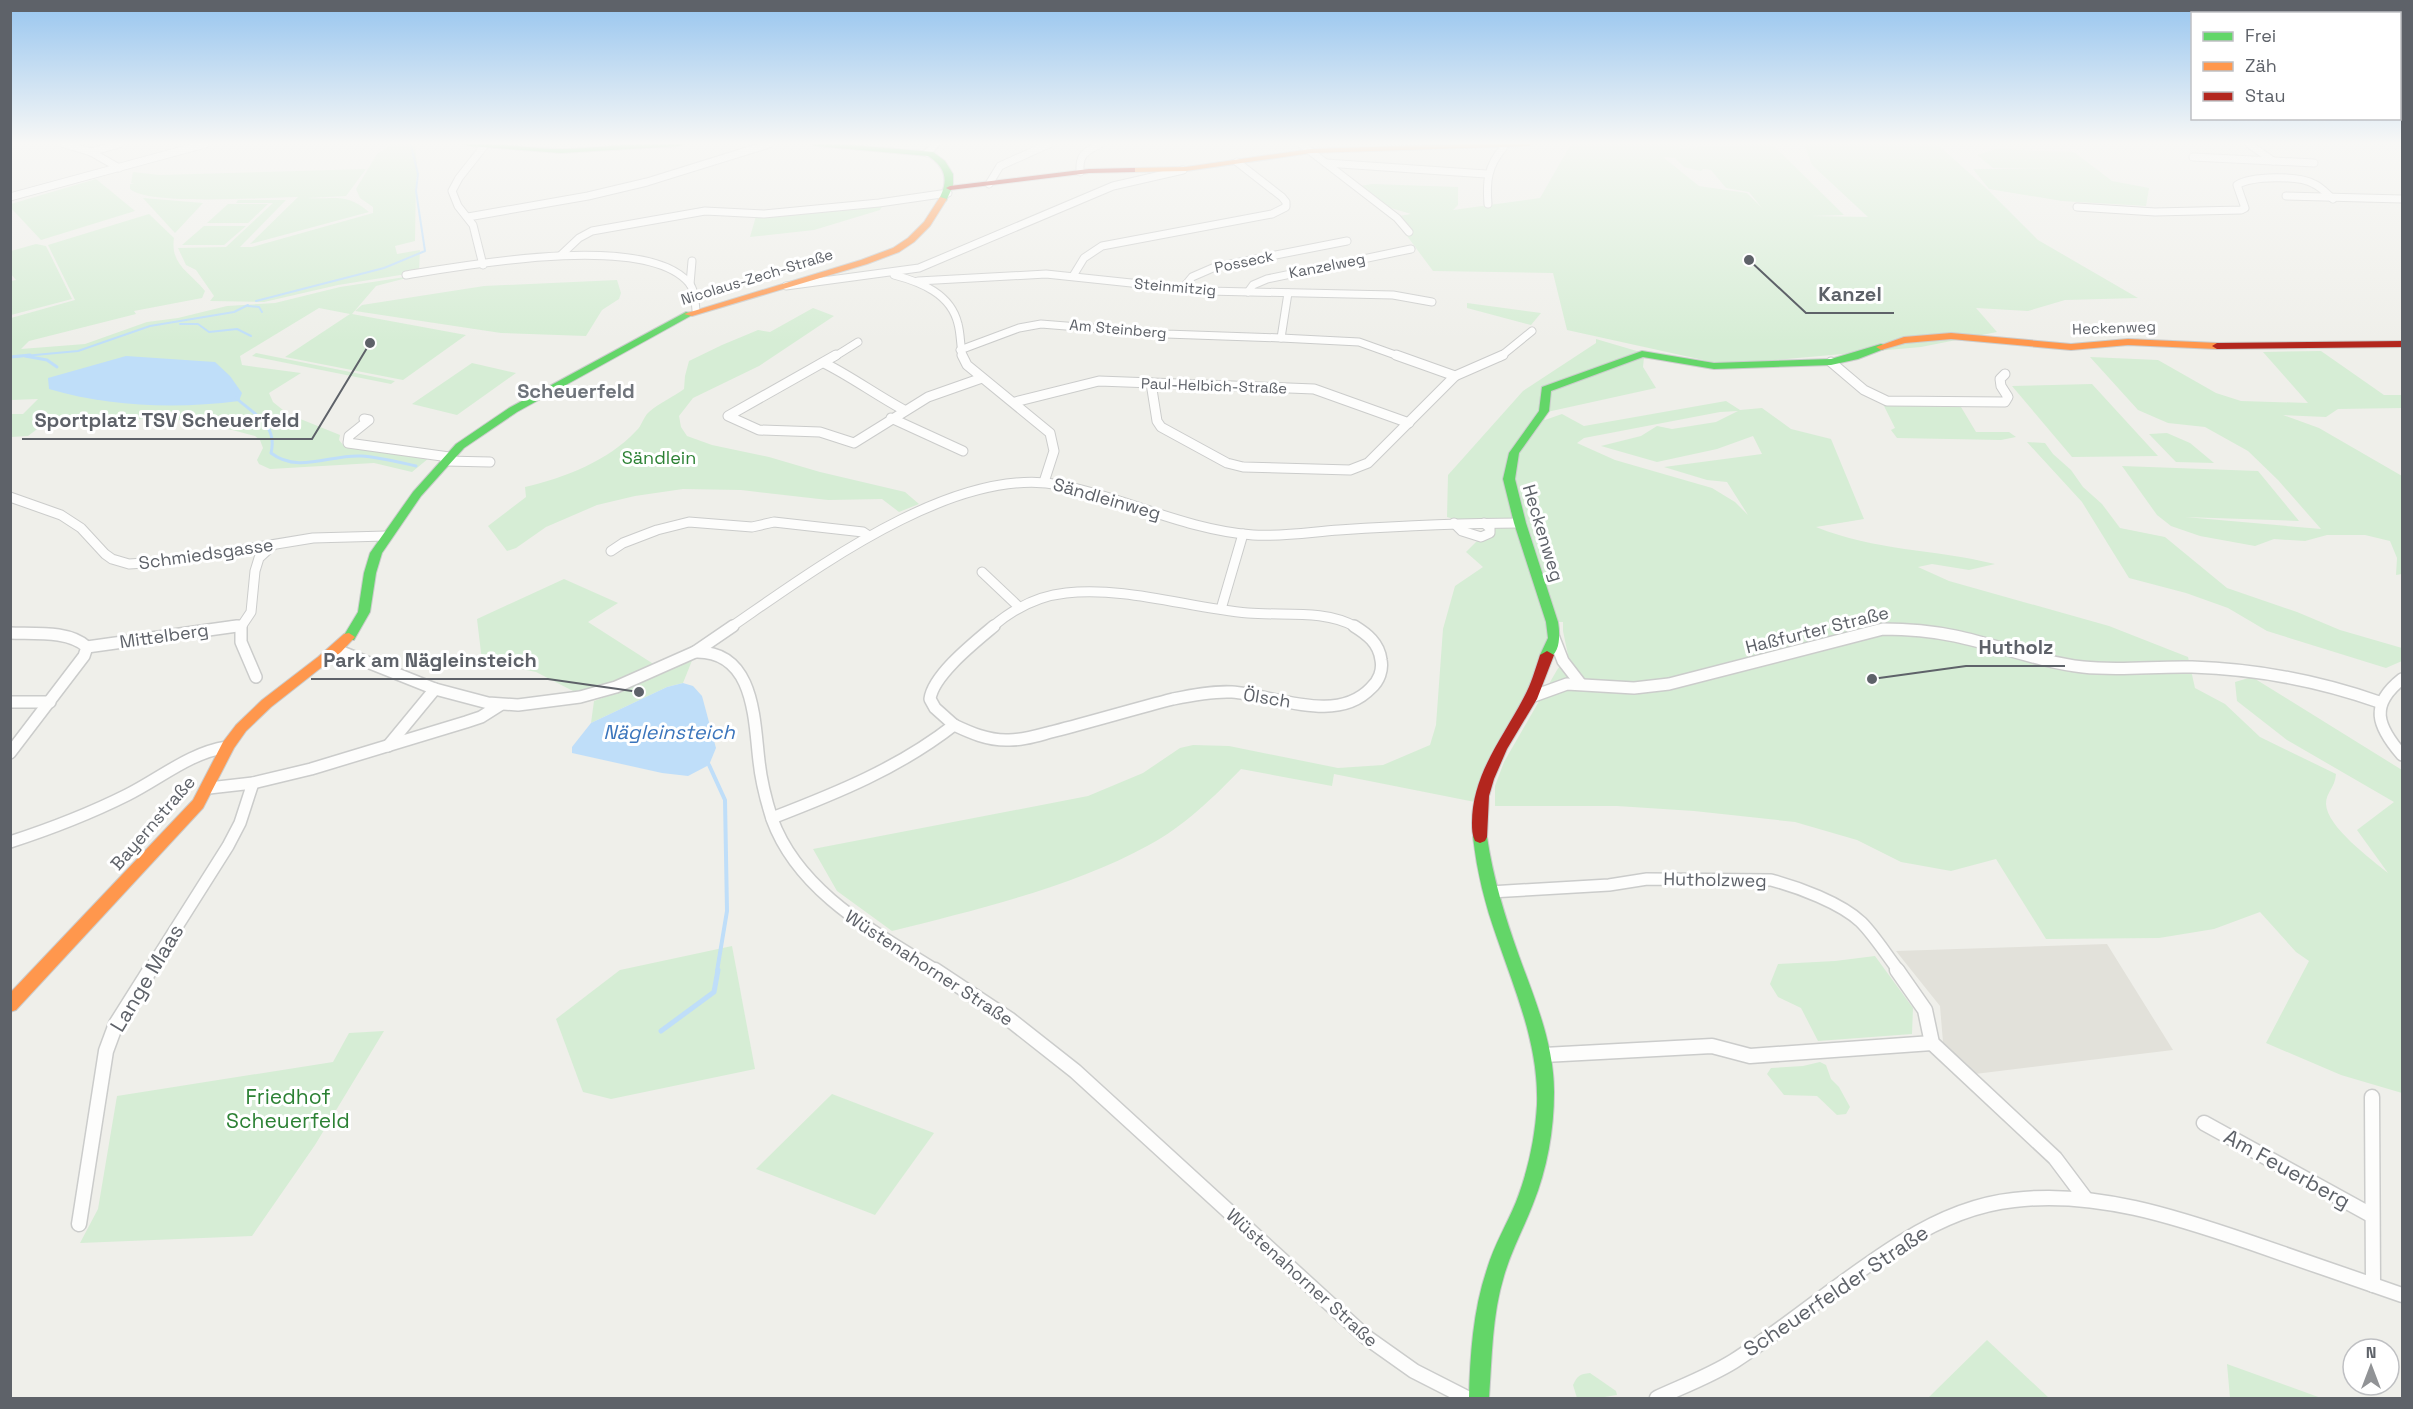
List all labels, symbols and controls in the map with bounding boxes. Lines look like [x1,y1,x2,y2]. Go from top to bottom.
legend [2191,12,2401,120]
text: Frei [2245,24,2276,47]
text: Zäh [2245,54,2277,77]
text: Stau [2245,84,2285,107]
street label: Nicolaus-Zech-Straße [678,244,835,309]
street label: Posseck [1213,246,1275,277]
street label: Kanzelweg [1287,249,1367,282]
street label: Steinmitzig [1133,273,1217,300]
callout: Kanzel [1806,275,1894,313]
text: Kanzel [1818,281,1882,307]
street label: Am Steinberg [1069,315,1167,342]
street label: Heckenweg [2072,317,2156,338]
street label: Paul-Helbich-Straße [1141,373,1287,398]
district label: Scheuerfeld [517,378,635,404]
callout: Sportplatz TSV Scheuerfeld [22,401,312,439]
text: Sportplatz TSV Scheuerfeld [34,407,300,433]
park label: Sändlein [622,446,696,469]
street label: Sändleinweg [1051,472,1164,525]
street label: Heckenweg [1518,481,1569,584]
street label: Schmiedsgasse [137,533,275,574]
street label: Haßfurter Straße [1743,601,1891,658]
street label: Mittelberg [118,618,210,653]
callout: Hutholz [1966,628,2065,666]
text: Hutholz [1979,634,2053,660]
callout: Park am Nägleinsteich [311,641,548,679]
text: Park am Nägleinsteich [323,647,537,673]
street label: Ölsch [1242,682,1292,713]
water label: Nägleinsteich [603,719,735,745]
street label: Bayernstraße [105,771,200,875]
street label: Hutholzweg [1663,867,1767,892]
street label: Wüstenahorner Straße [841,905,1018,1031]
street label: Lange Maas [104,919,189,1037]
park label: Friedhof Scheuerfeld [226,1083,350,1134]
street label: Am Feuerberg [2219,1123,2355,1214]
street label: Wüstenahorner Straße [1222,1203,1383,1352]
street label: Scheuerfelder Straße [1738,1219,1933,1363]
north arrow [2341,1337,2401,1397]
text: N [2366,1342,2376,1363]

